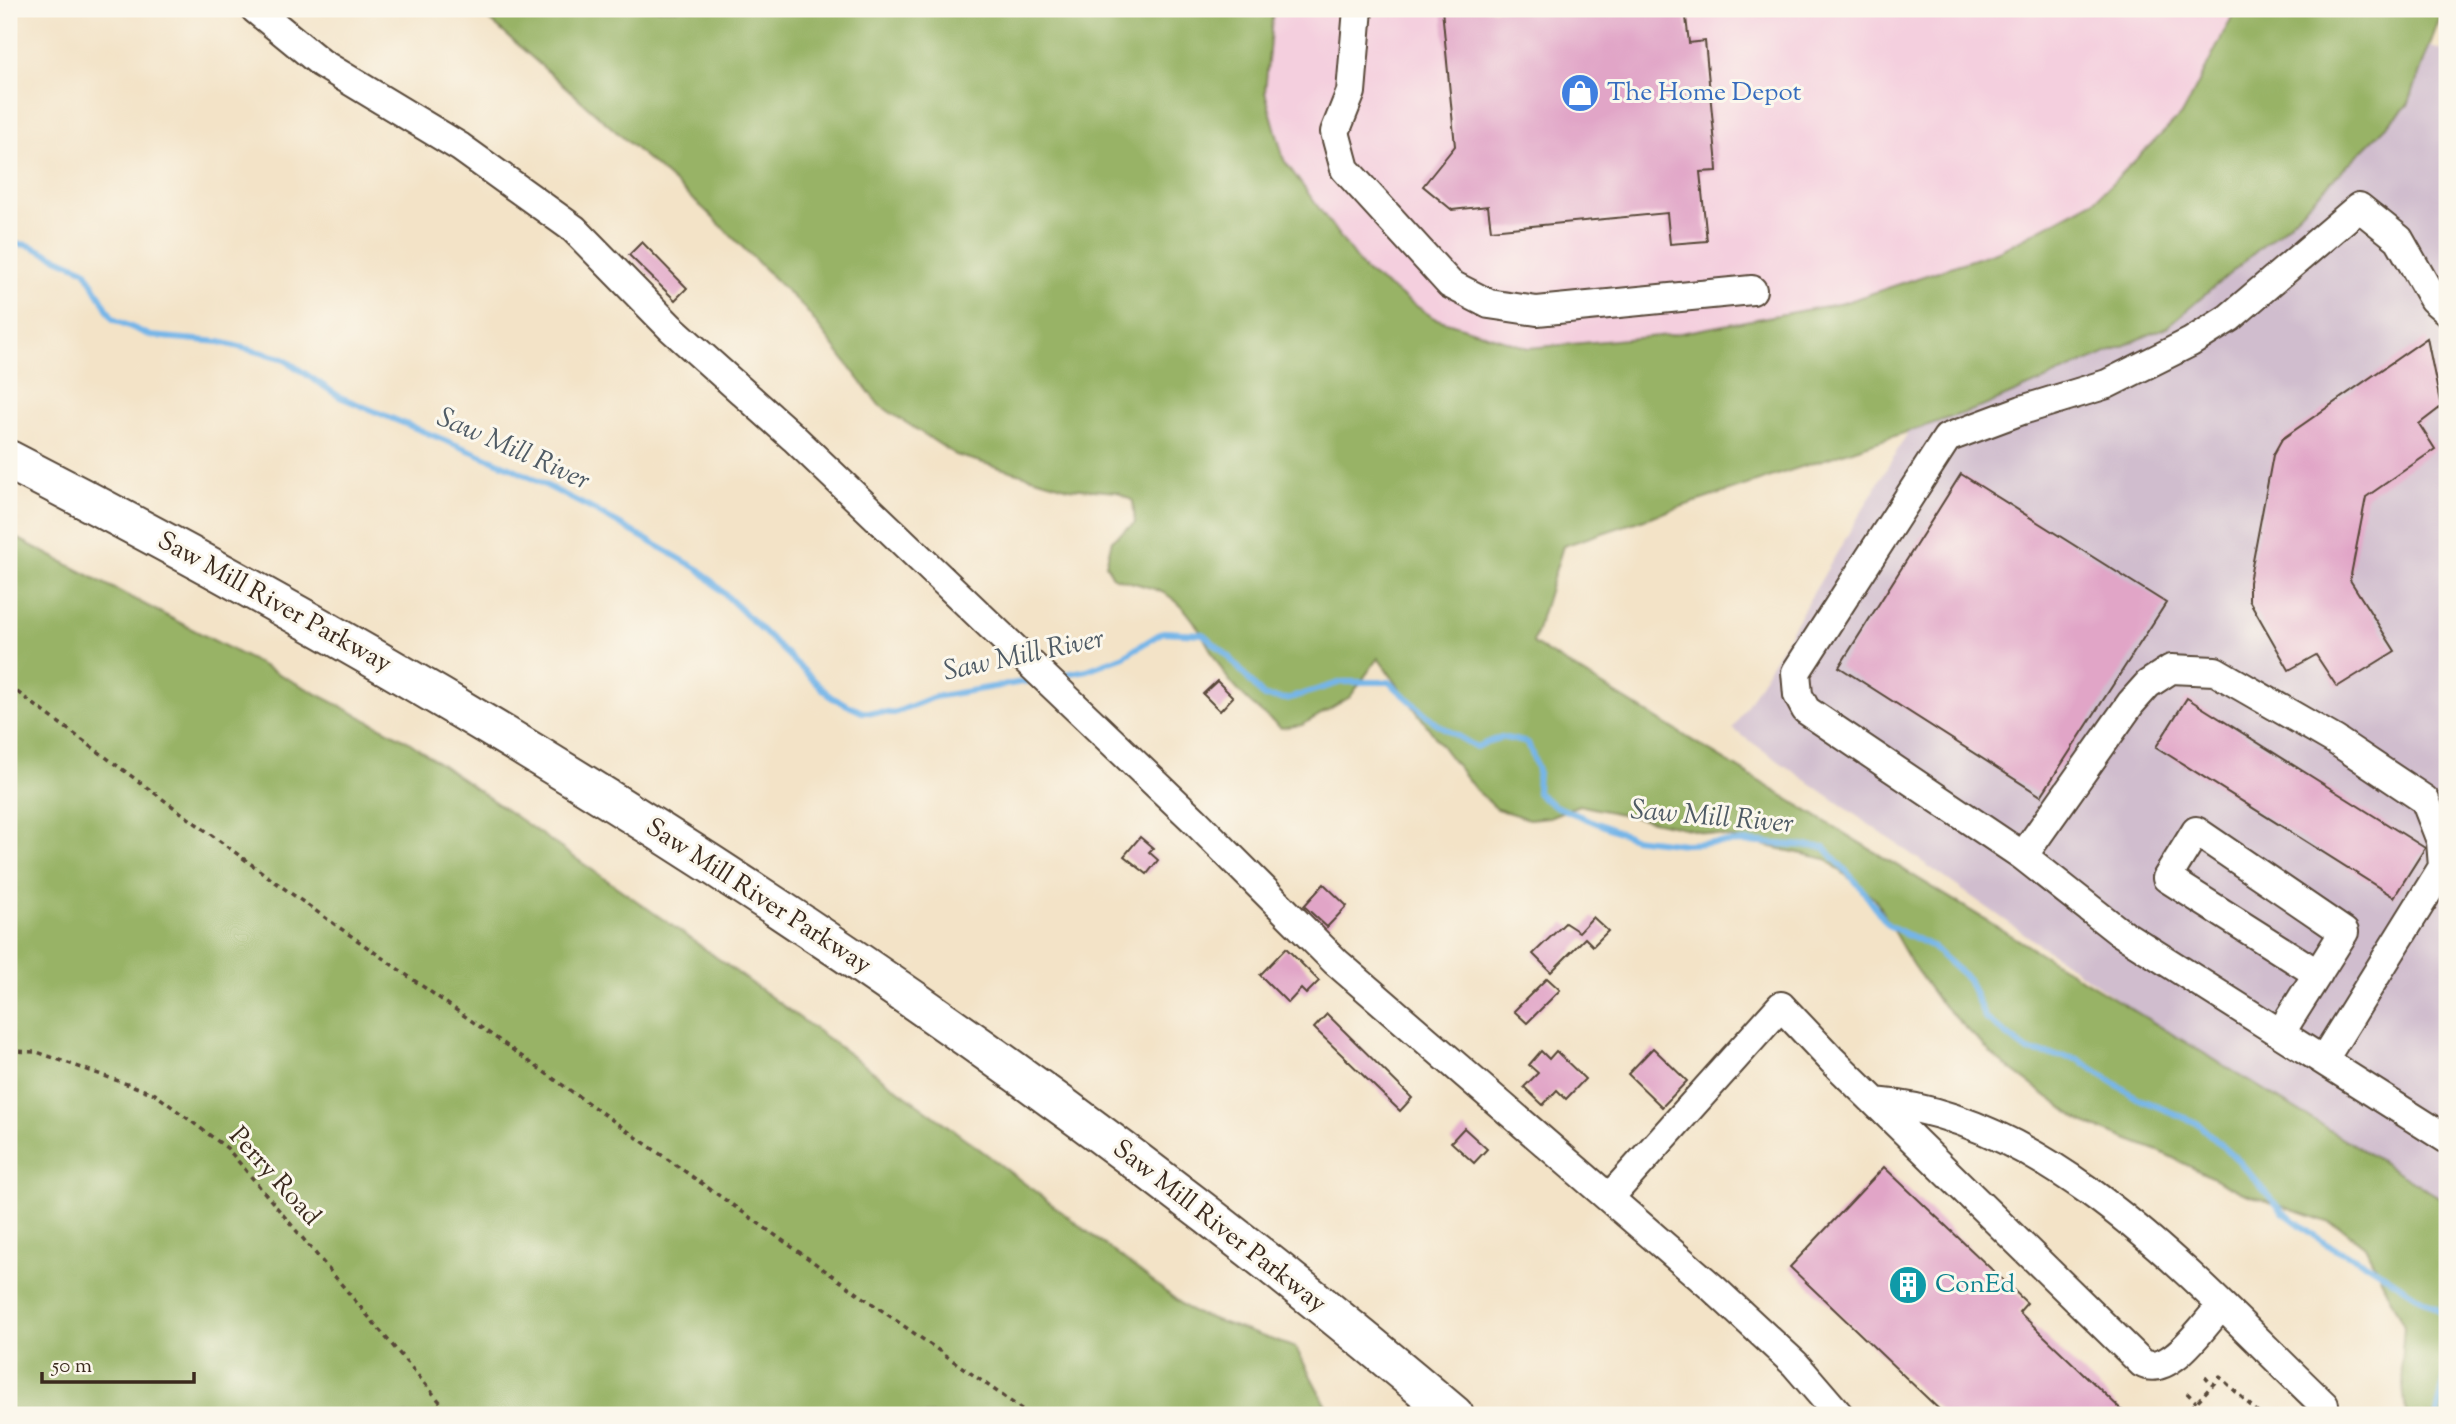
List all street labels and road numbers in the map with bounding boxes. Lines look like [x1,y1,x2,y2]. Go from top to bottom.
street label: Saw Mill River Parkway [150,523,398,683]
street label: Saw Mill River Parkway [638,810,878,984]
street label: Perry Road [219,1119,329,1235]
street label: Saw Mill River Parkway [1104,1132,1334,1323]

